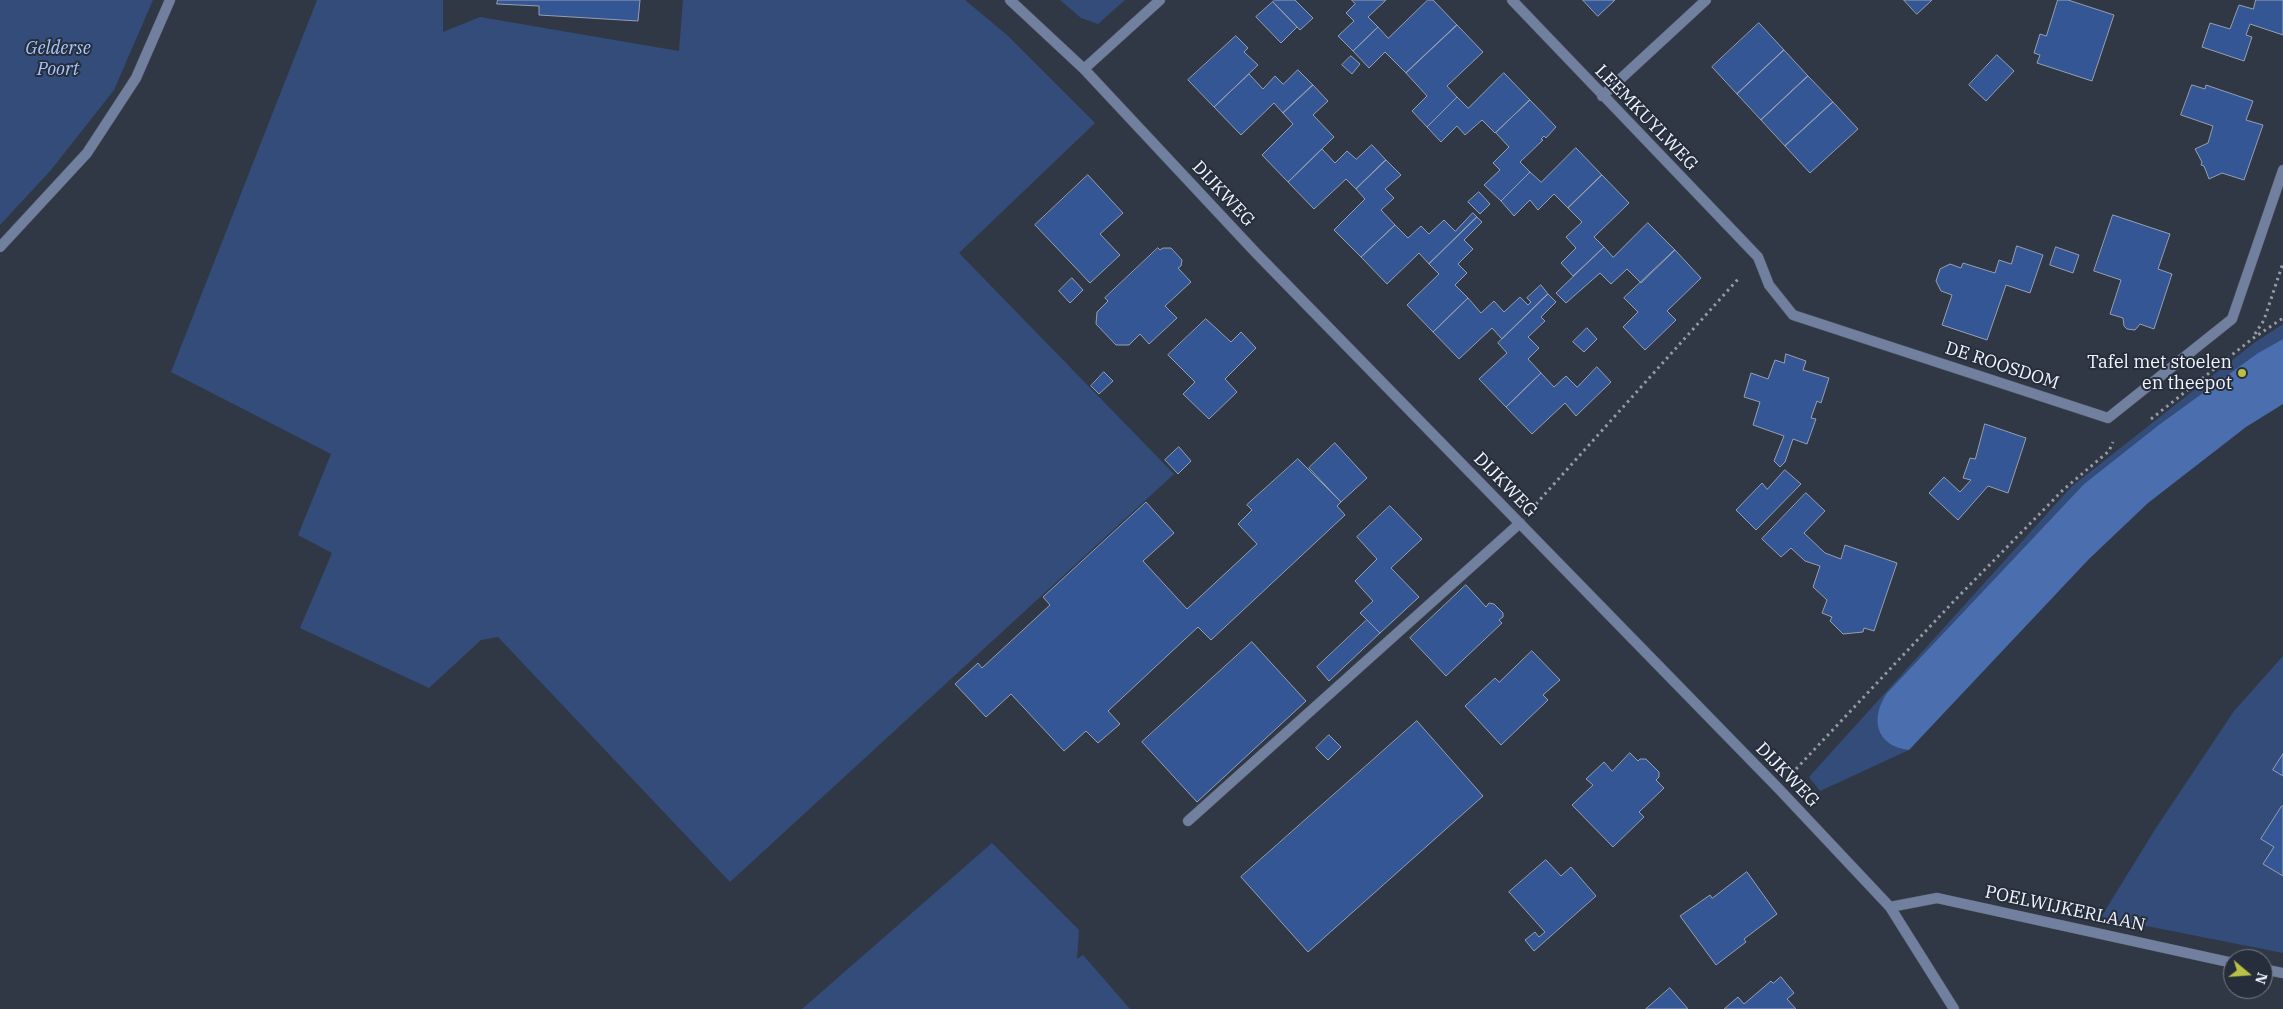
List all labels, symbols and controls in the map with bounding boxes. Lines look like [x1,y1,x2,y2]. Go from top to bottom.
park label: Gelderse Poort [25,38,91,80]
street label: LEEMKUYLWEG [1590,61,1702,175]
street label: DIJKWEG [1187,157,1259,231]
street label: DE ROOSDOM [1942,337,2062,395]
place label: Tafel met stoelen en theepot [2087,352,2232,394]
marker: Tafel met stoelen en theepot [2236,367,2248,379]
street label: DIJKWEG [1469,448,1541,522]
street label: DIJKWEG [1751,738,1823,812]
street label: POELWIJKERLAAN [1983,881,2147,937]
north arrow [2223,949,2273,999]
text: N [2251,970,2272,986]

